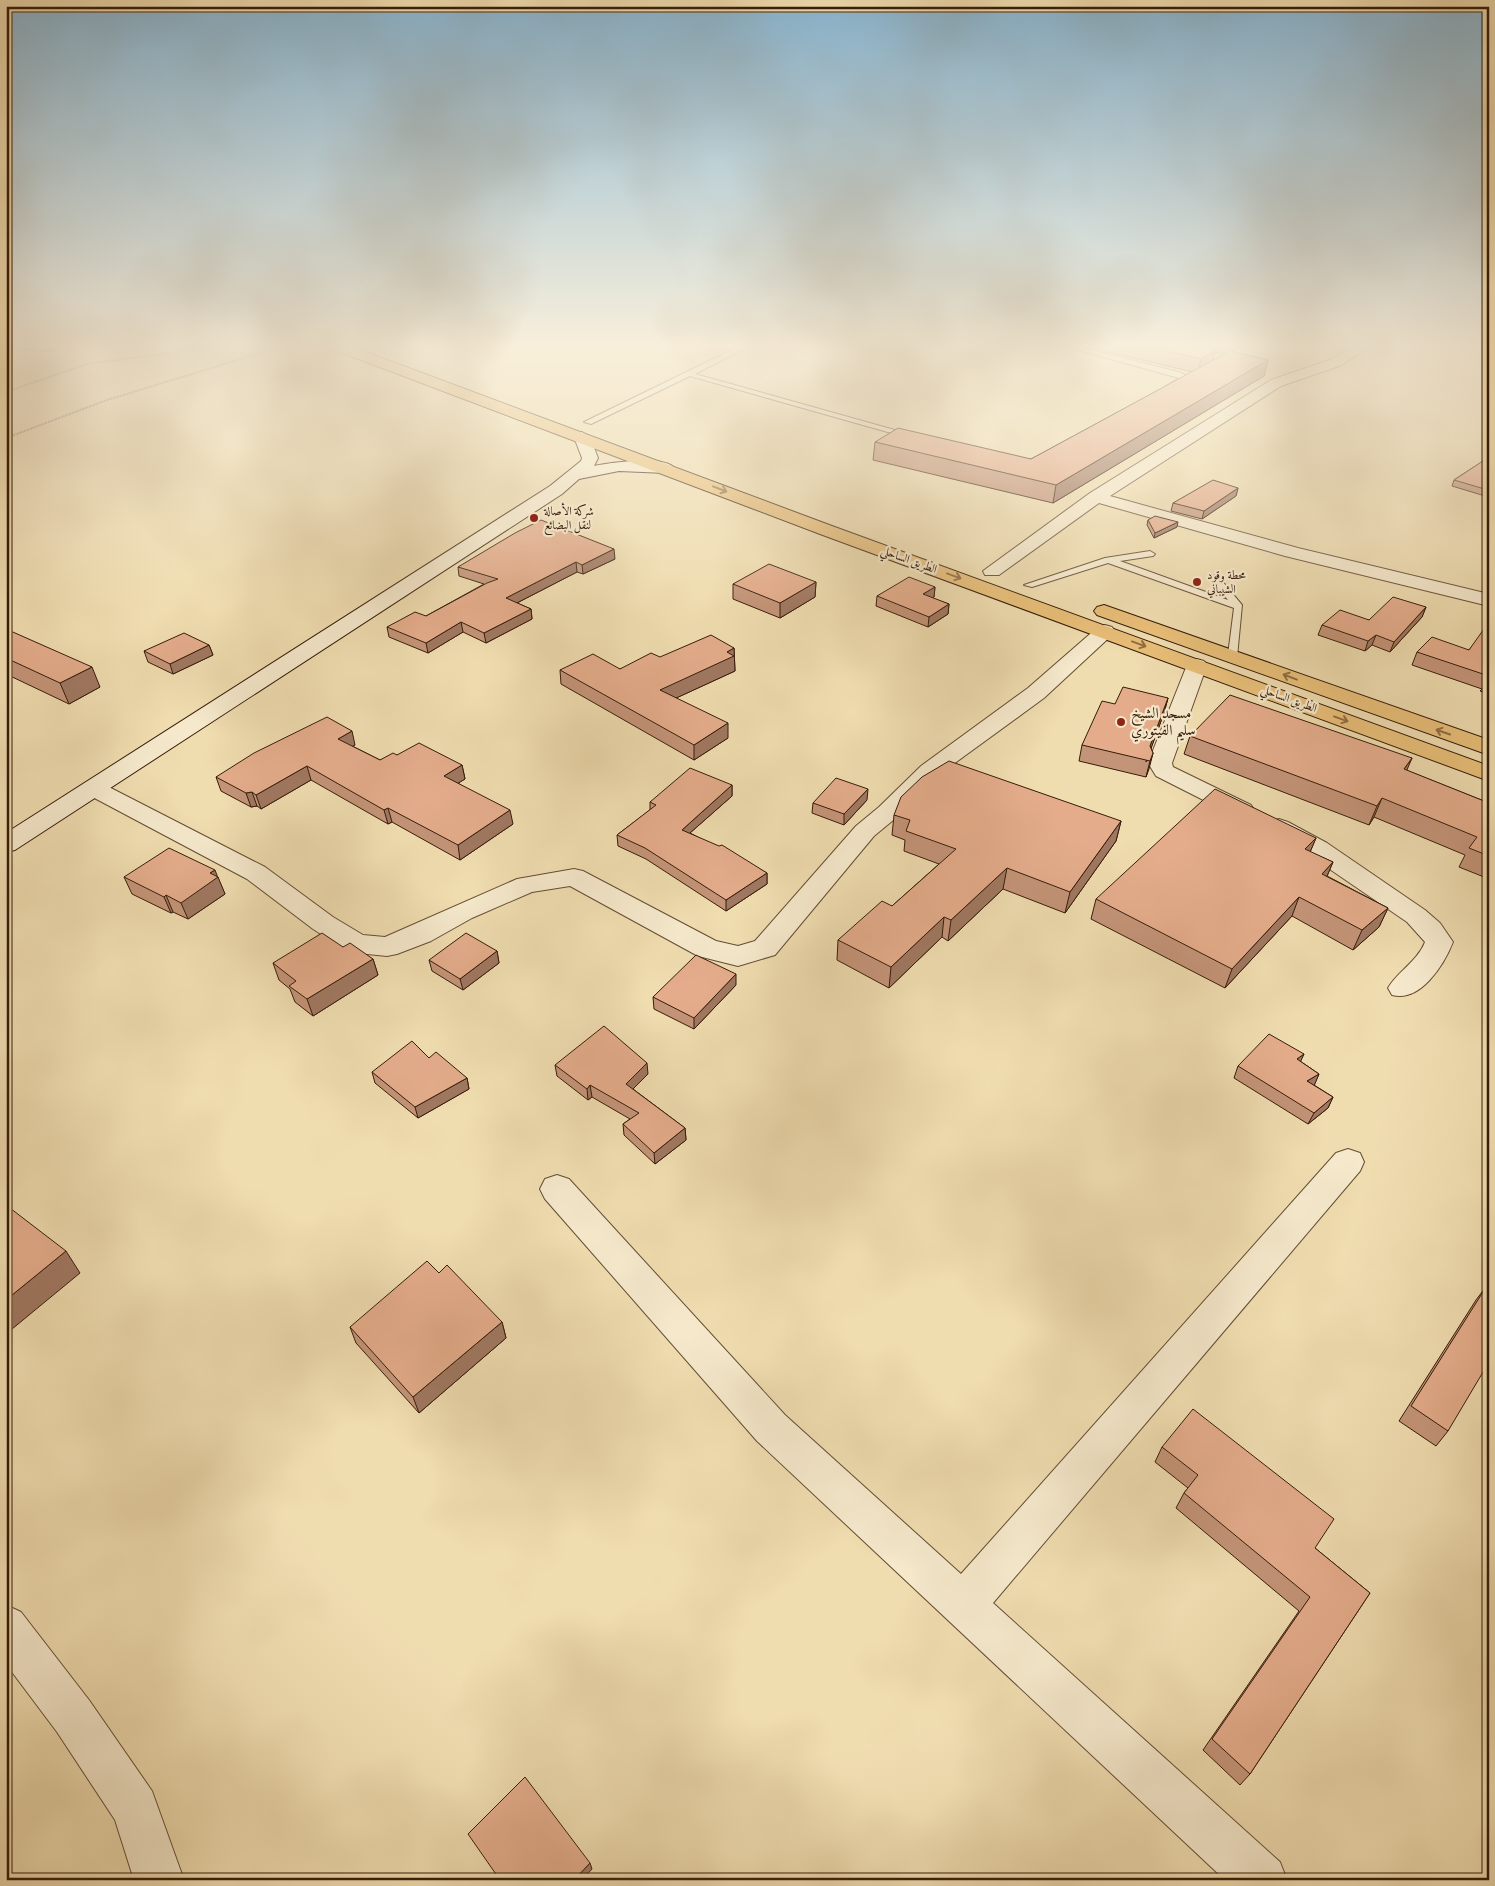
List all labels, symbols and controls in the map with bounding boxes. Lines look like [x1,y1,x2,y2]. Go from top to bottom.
one-way arrow [711,485,727,494]
place label: شركة الأصالة لنقل البضائع [543,502,594,536]
marker: شركة الأصالة لنقل البضائع [528,512,540,524]
street label: الطريق الساحلي [878,543,939,581]
place label: محطة وقود الشيباني [1207,568,1247,599]
one-way arrow [946,572,961,581]
marker: محطة وقود الشيباني [1191,576,1203,588]
one-way arrow [1131,640,1147,649]
one-way arrow [1283,672,1298,681]
street label: الطريق الساحلي [1258,682,1319,720]
place label: مسجد الشيخ سليم الفيتوري [1131,704,1196,745]
one-way arrow [1333,715,1348,724]
marker: مسجد الشيخ سليم الفيتوري [1115,716,1127,728]
one-way arrow [1436,727,1451,736]

